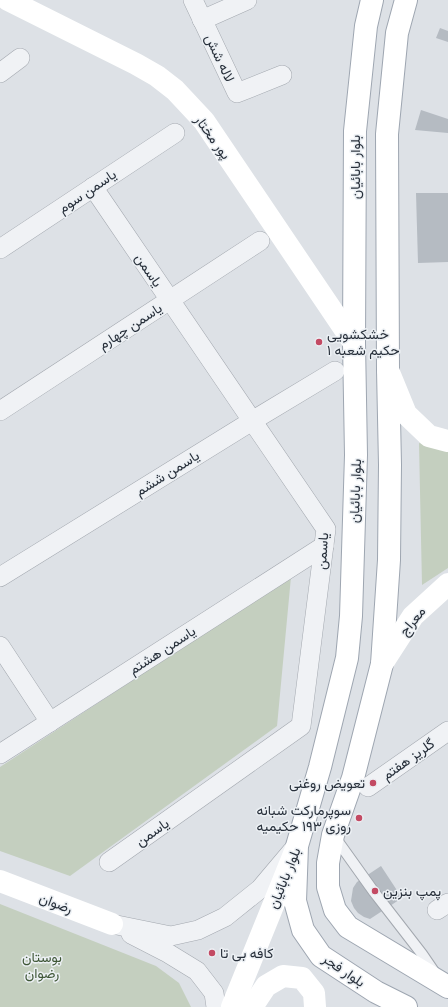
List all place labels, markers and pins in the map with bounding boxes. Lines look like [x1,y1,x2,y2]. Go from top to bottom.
place label: خشکشویی حکیم شعبه ۱ [327,325,400,359]
marker: خشکشویی حکیم شعبه ۱ [314,337,324,347]
place label: تعویض روغنی [289,774,365,792]
marker: تعویض روغنی [368,778,378,788]
place label: سوپرمارکت شبانه روزی ۱۹۳ حکیمیه [256,801,351,835]
marker: سوپرمارکت شبانه روزی ۱۹۳ حکیمیه [354,813,364,823]
place label: پمپ بنزین [383,882,441,901]
marker: پمپ بنزین [370,886,380,896]
place label: کافه بی تا [220,944,273,962]
marker: کافه بی تا [207,948,217,958]

